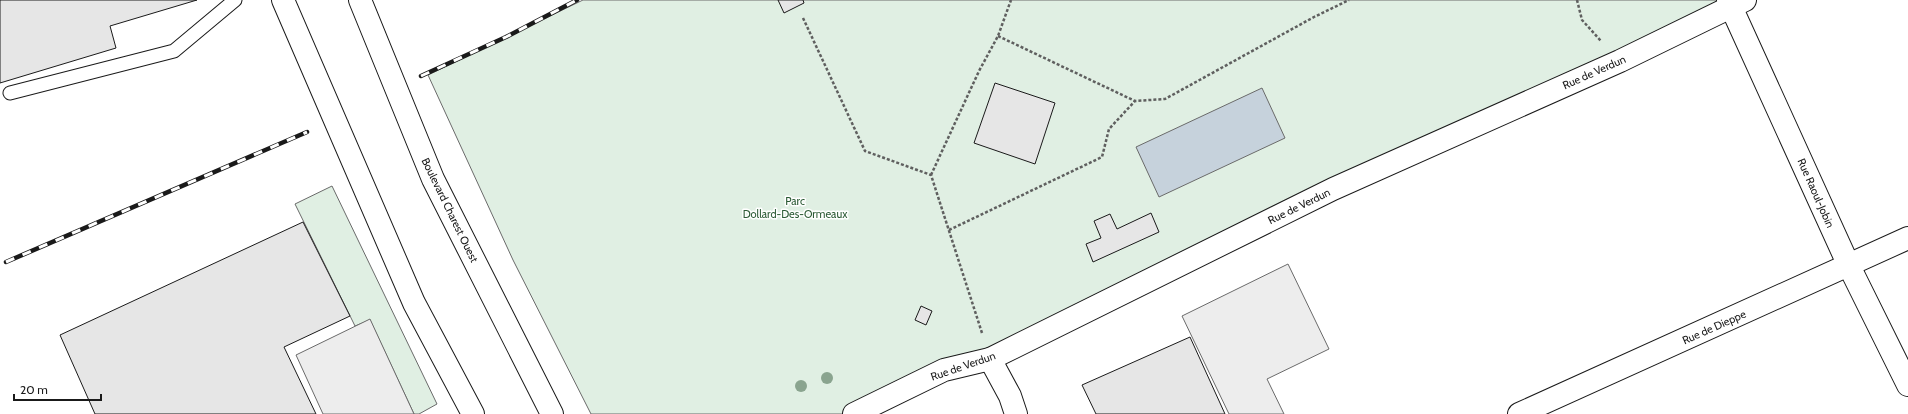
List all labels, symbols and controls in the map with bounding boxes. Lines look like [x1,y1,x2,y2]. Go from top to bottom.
street label: Rue de Verdun [1560,52,1628,92]
street label: Boulevard Charest Ouest [419,155,482,265]
street label: Rue Raoul-Jobin [1794,156,1838,230]
street label: Rue de Verdun [1266,185,1332,227]
park label: Parc Dollard-Des-Ormeaux [743,194,848,221]
street label: Rue de Dieppe [1680,307,1748,347]
street label: Rue de Verdun [929,348,997,384]
scale bar [14,376,101,402]
text: 20 m [20,382,48,397]

